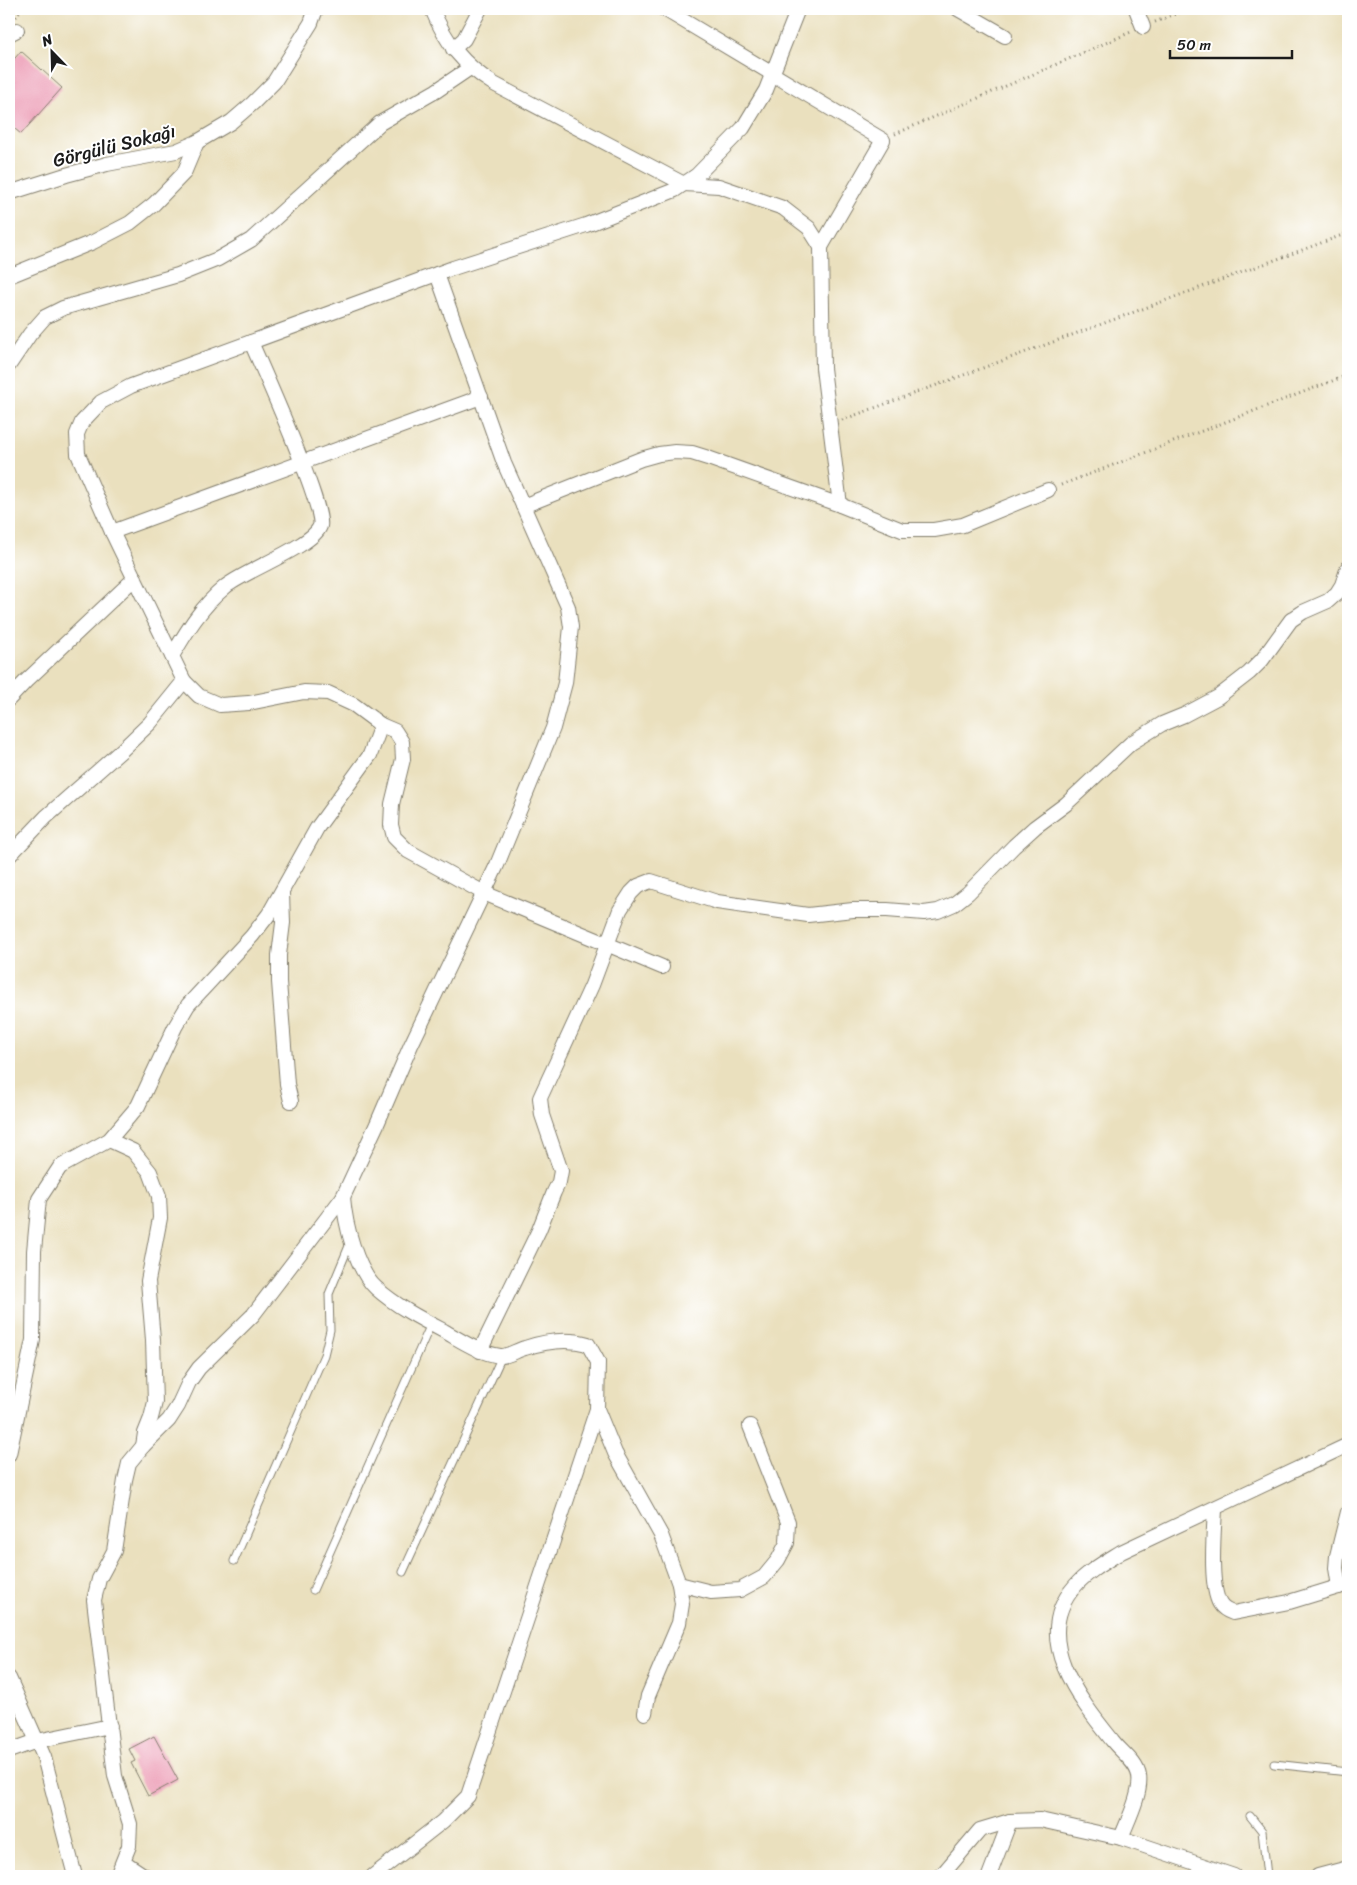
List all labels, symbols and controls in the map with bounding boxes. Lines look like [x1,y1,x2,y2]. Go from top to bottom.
text: N [37,27,57,54]
north arrow [28,28,78,78]
scale bar [1170,28,1292,60]
text: 50 m [1177,32,1212,58]
street label: Görgülü Sokağı [49,114,179,177]

